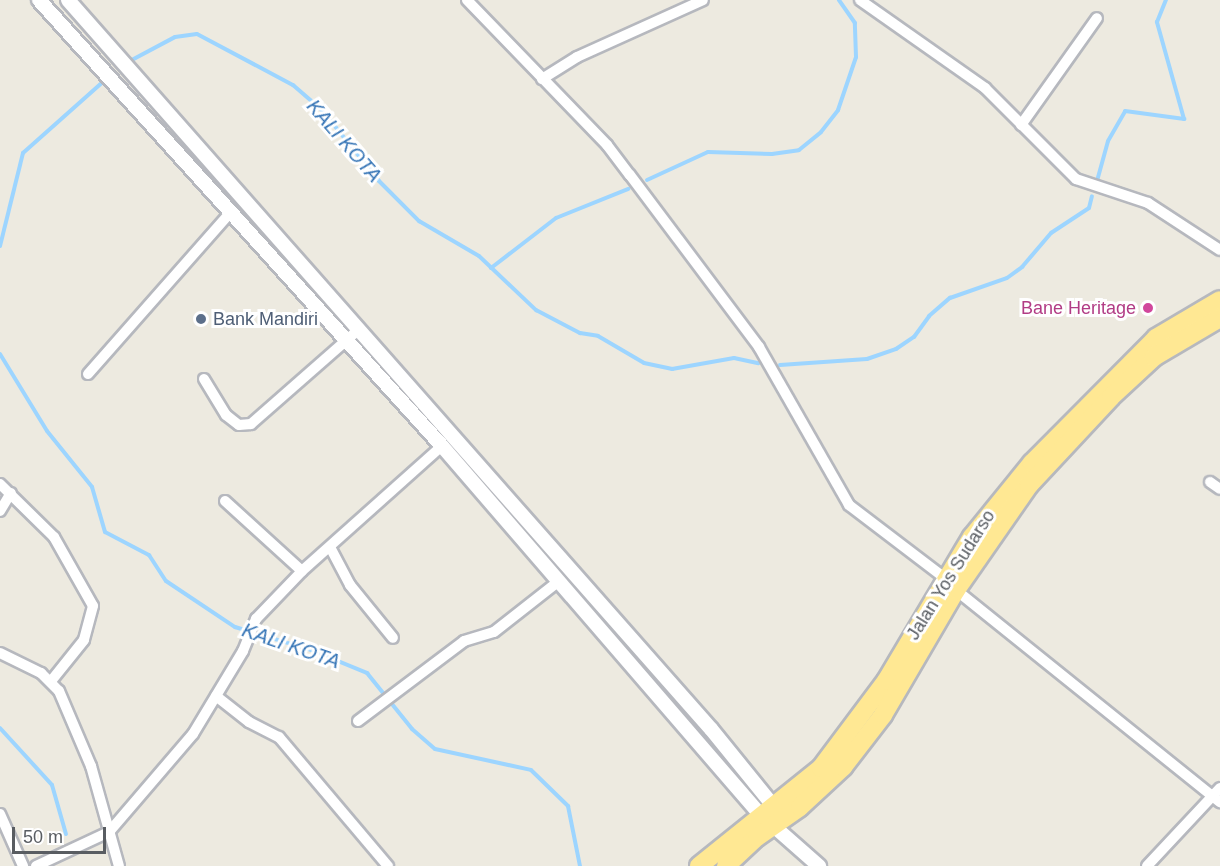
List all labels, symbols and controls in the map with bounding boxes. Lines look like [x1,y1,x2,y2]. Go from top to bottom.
water label: KALI KOTA [302,95,386,187]
place label: Bane Heritage [1021,297,1136,319]
marker: Bane Heritage [1141,301,1155,315]
place label: Bank Mandiri [213,308,318,330]
marker: Bank Mandiri [194,312,208,326]
street label: Jalan Yos Sudarso [902,506,1000,644]
water label: KALI KOTA [239,618,343,674]
scale bar [15,815,110,853]
text: 50 m [23,827,63,847]

